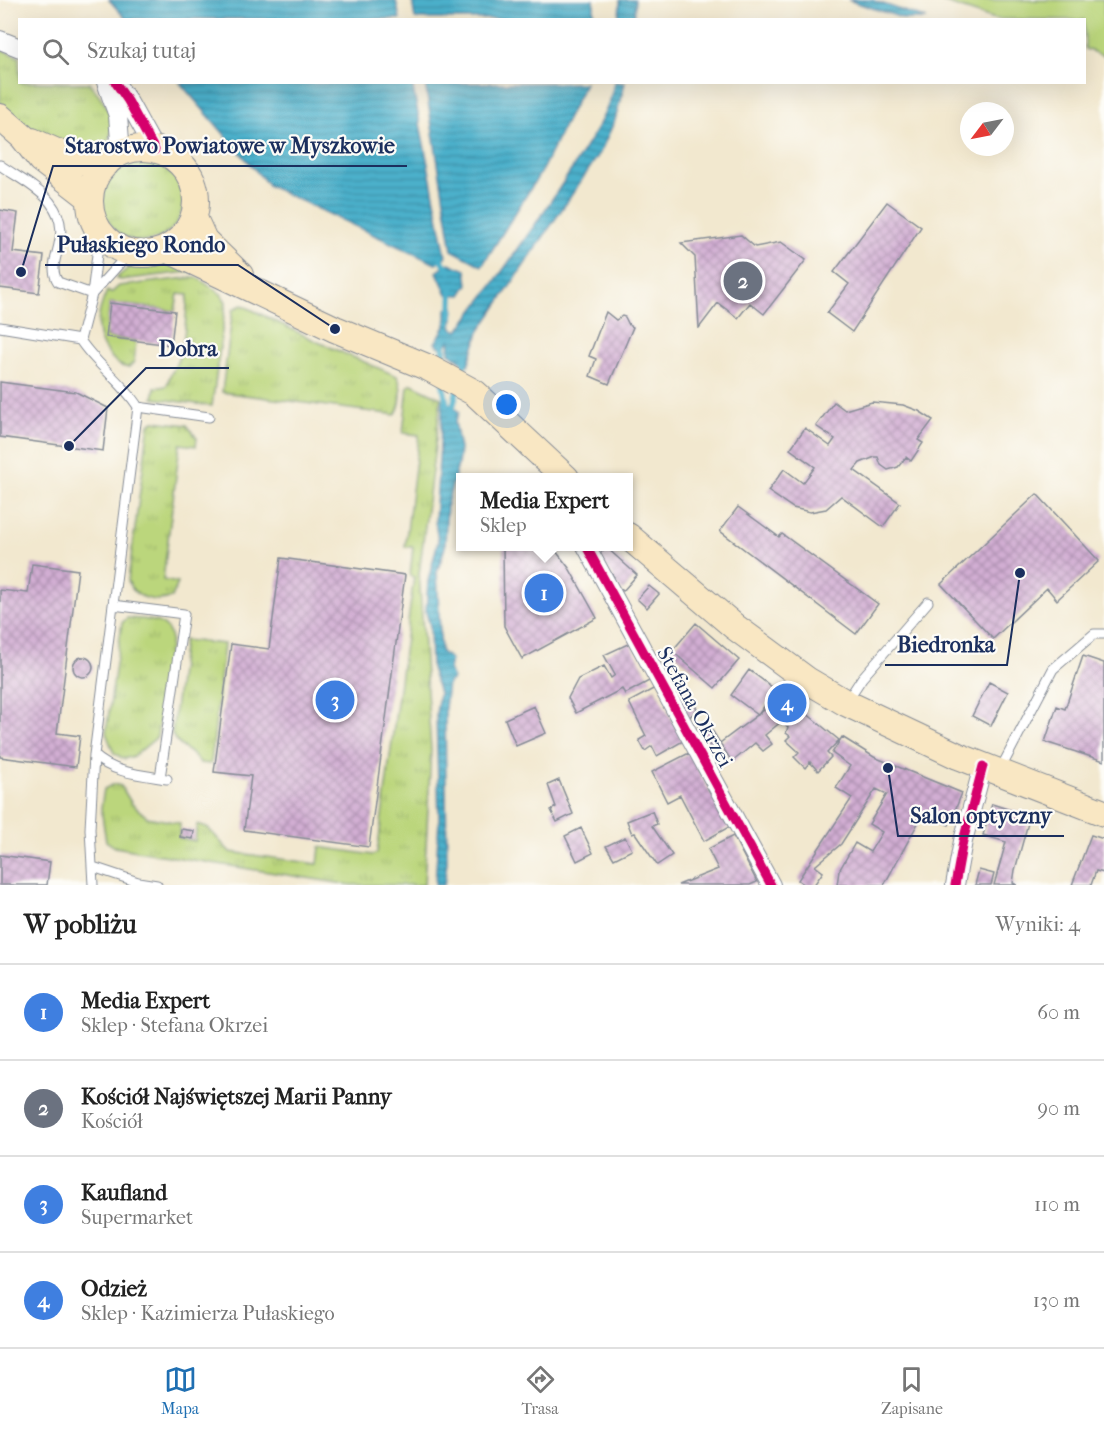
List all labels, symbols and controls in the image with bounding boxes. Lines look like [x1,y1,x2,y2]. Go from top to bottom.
search box [18,18,1086,84]
icon: search [39,35,72,68]
text: Szukaj tutaj [87,38,196,64]
north arrow [960,102,1014,156]
callout: Starostwo Powiatowe w Myszkowie [53,126,407,166]
text: Starostwo Powiatowe w Myszkowie [65,133,395,159]
callout: Pułaskiego Rondo [45,225,238,265]
text: Pułaskiego Rondo [57,232,225,258]
pin: 2 [724,258,762,304]
callout: Dobra [146,328,229,368]
text: Dobra [159,336,218,362]
your location [492,390,521,419]
popup [456,473,633,551]
text: Media Expert [480,488,609,514]
text: Sklep [480,514,527,537]
pin: 1 [524,570,564,616]
callout: Biedronka [885,625,1007,665]
text: Biedronka [897,632,996,658]
street label: Stefana Okrzei [652,643,738,771]
pin: 3 [316,678,354,722]
pin: 4 [768,680,806,726]
callout: Salon optyczny [898,796,1064,836]
text: Salon optyczny [910,803,1053,829]
text: W pobliżu [24,909,137,940]
text: Wyniki: 4 [996,913,1080,936]
text: Media Expert [81,988,210,1014]
text: 1 [40,1001,47,1024]
text: 60 m [1037,1001,1080,1024]
text: Sklep · Stefana Okrzei [81,1014,268,1037]
text: Kościół Najświętszej Marii Panny [81,1084,392,1110]
text: 2 [38,1097,49,1120]
text: 90 m [1038,1097,1080,1120]
text: Kościół [81,1110,143,1133]
text: Kaufland [81,1180,167,1206]
text: 3 [39,1193,48,1216]
text: 110 m [1034,1193,1080,1216]
text: Supermarket [81,1206,193,1229]
text: Odzież [81,1276,147,1302]
text: 4 [38,1289,49,1312]
text: 130 m [1033,1289,1080,1312]
text: Sklep · Kazimierza Pułaskiego [81,1302,335,1325]
tab: Mapa [161,1363,199,1418]
tab: Trasa [521,1363,559,1418]
tab: Zapisane [881,1363,943,1418]

